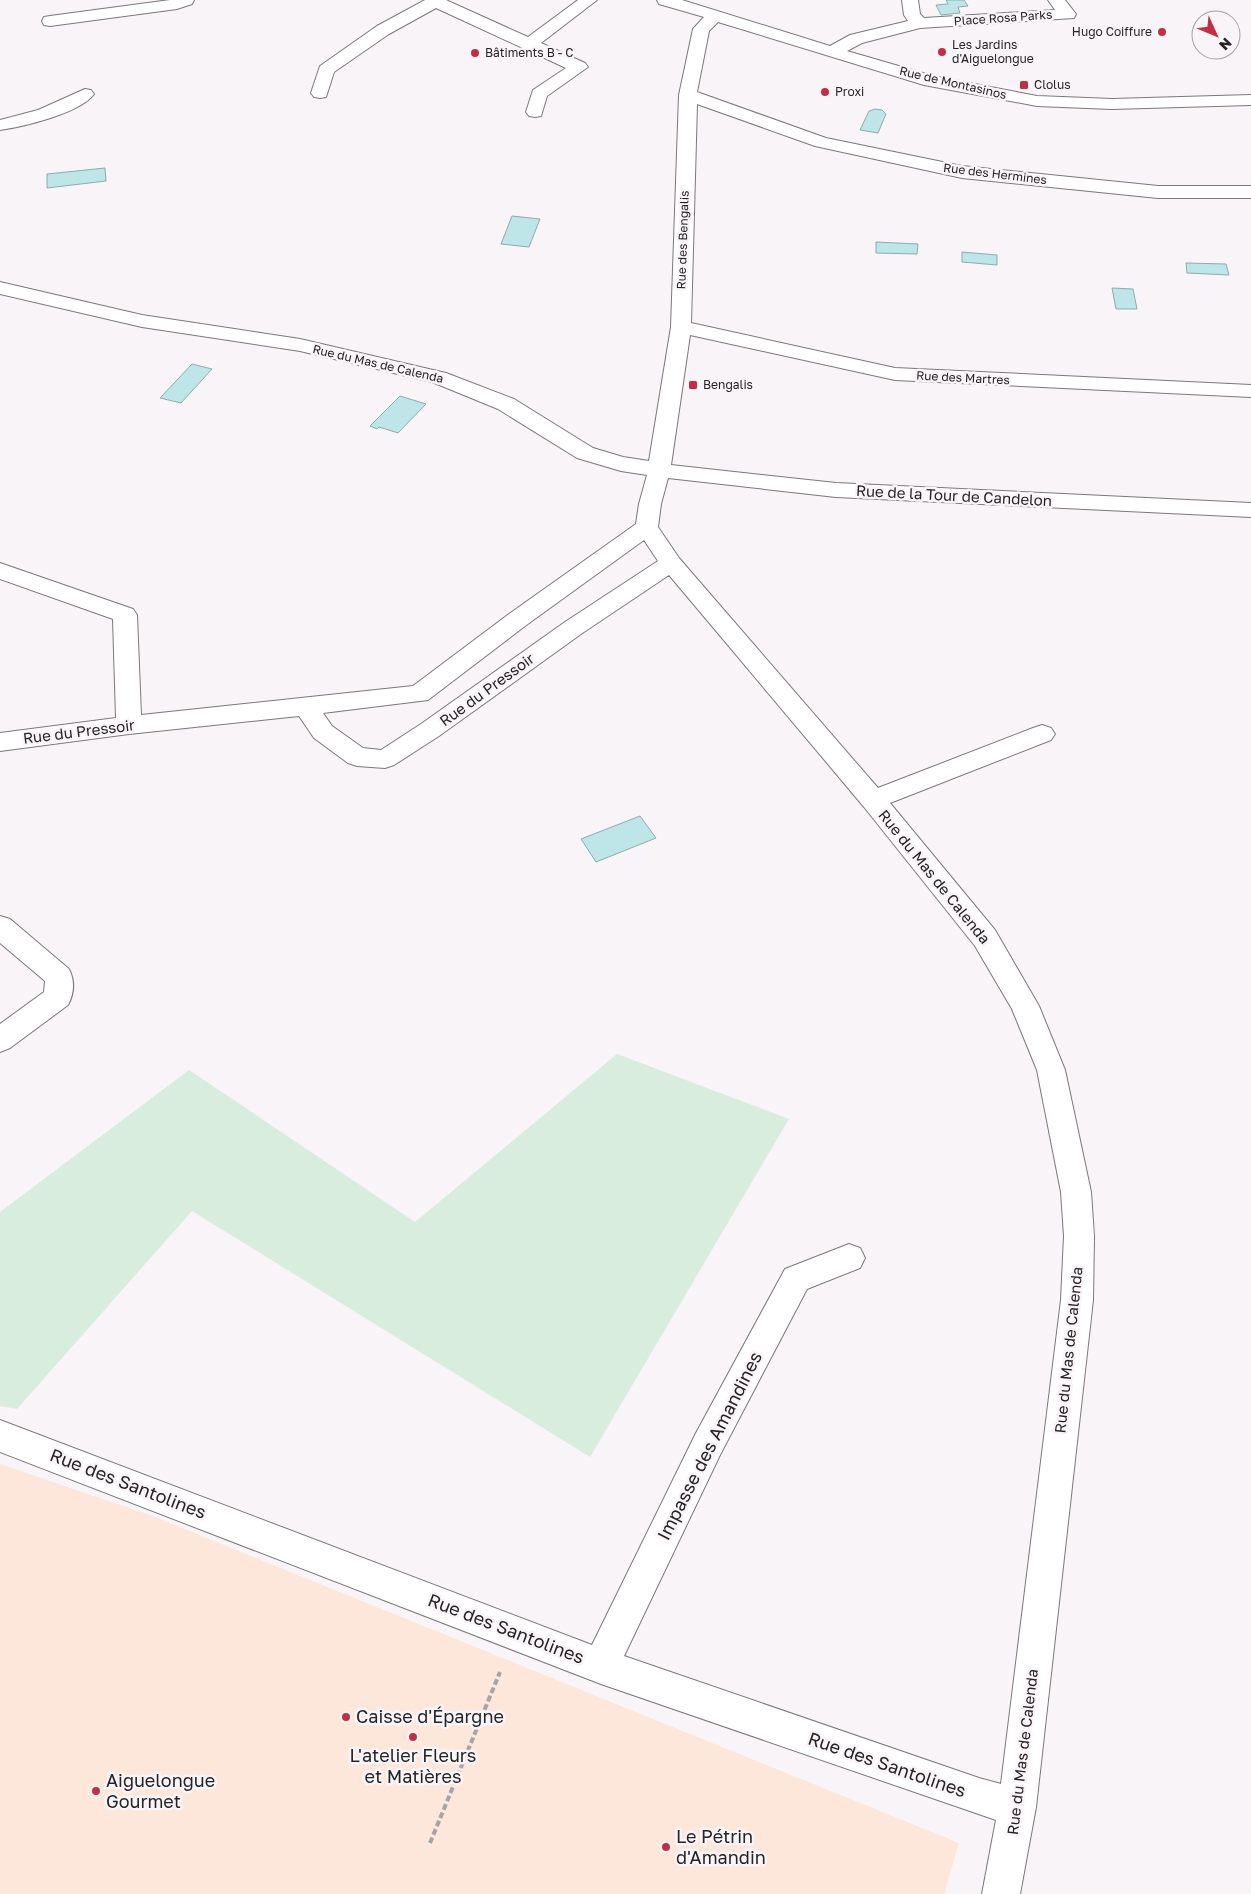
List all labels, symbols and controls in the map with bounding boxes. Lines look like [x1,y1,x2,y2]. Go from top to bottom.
street label: Place Rosa Parks [953,7,1053,28]
north arrow [1191,10,1241,60]
place label: Hugo Coiffure [1072,24,1152,39]
marker: Hugo Coiffure [1156,26,1168,38]
text: N [1216,35,1236,54]
place label: Les Jardins d'Aiguelongue [952,37,1034,66]
place label: Bâtiments B - C [485,45,573,60]
marker: Les Jardins d'Aiguelongue [936,46,948,58]
marker: Bâtiments B - C [469,47,481,59]
street label: Rue de Montasinos [898,63,1008,102]
place label: Clolus [1034,77,1071,92]
marker: Clolus [1018,79,1030,91]
place label: Proxi [835,84,864,99]
marker: Proxi [819,86,831,98]
street label: Rue des Hermines [942,160,1048,187]
street label: Rue des Bengalis [673,190,692,290]
street label: Rue du Mas de Calenda [311,341,445,386]
street label: Rue des Martres [916,368,1010,387]
place label: Bengalis [703,377,753,392]
marker: Bengalis [687,379,699,391]
street label: Rue de la Tour de Candelon [856,481,1052,509]
street label: Rue du Pressoir [436,649,537,730]
street label: Rue du Pressoir [22,715,136,747]
street label: Rue du Mas de Calenda [875,806,994,947]
street label: Rue du Mas de Calenda [1050,1266,1086,1434]
street label: Impasse des Amandines [652,1348,766,1543]
street label: Rue des Santolines [47,1443,210,1523]
street label: Rue des Santolines [425,1588,588,1668]
street label: Rue du Mas de Calenda [1003,1668,1041,1836]
place label: Caisse d'Épargne [356,1705,504,1727]
marker: Caisse d'Épargne [340,1711,352,1723]
street label: Rue des Santolines [806,1727,969,1801]
marker: L'atelier Fleurs et Matières [407,1731,419,1743]
place label: L'atelier Fleurs et Matières [350,1744,476,1787]
place label: Aiguelongue Gourmet [106,1769,215,1812]
marker: Aiguelongue Gourmet [90,1785,102,1797]
place label: Le Pétrin d'Amandin [676,1825,766,1868]
marker: Le Pétrin d'Amandin [660,1841,672,1853]

